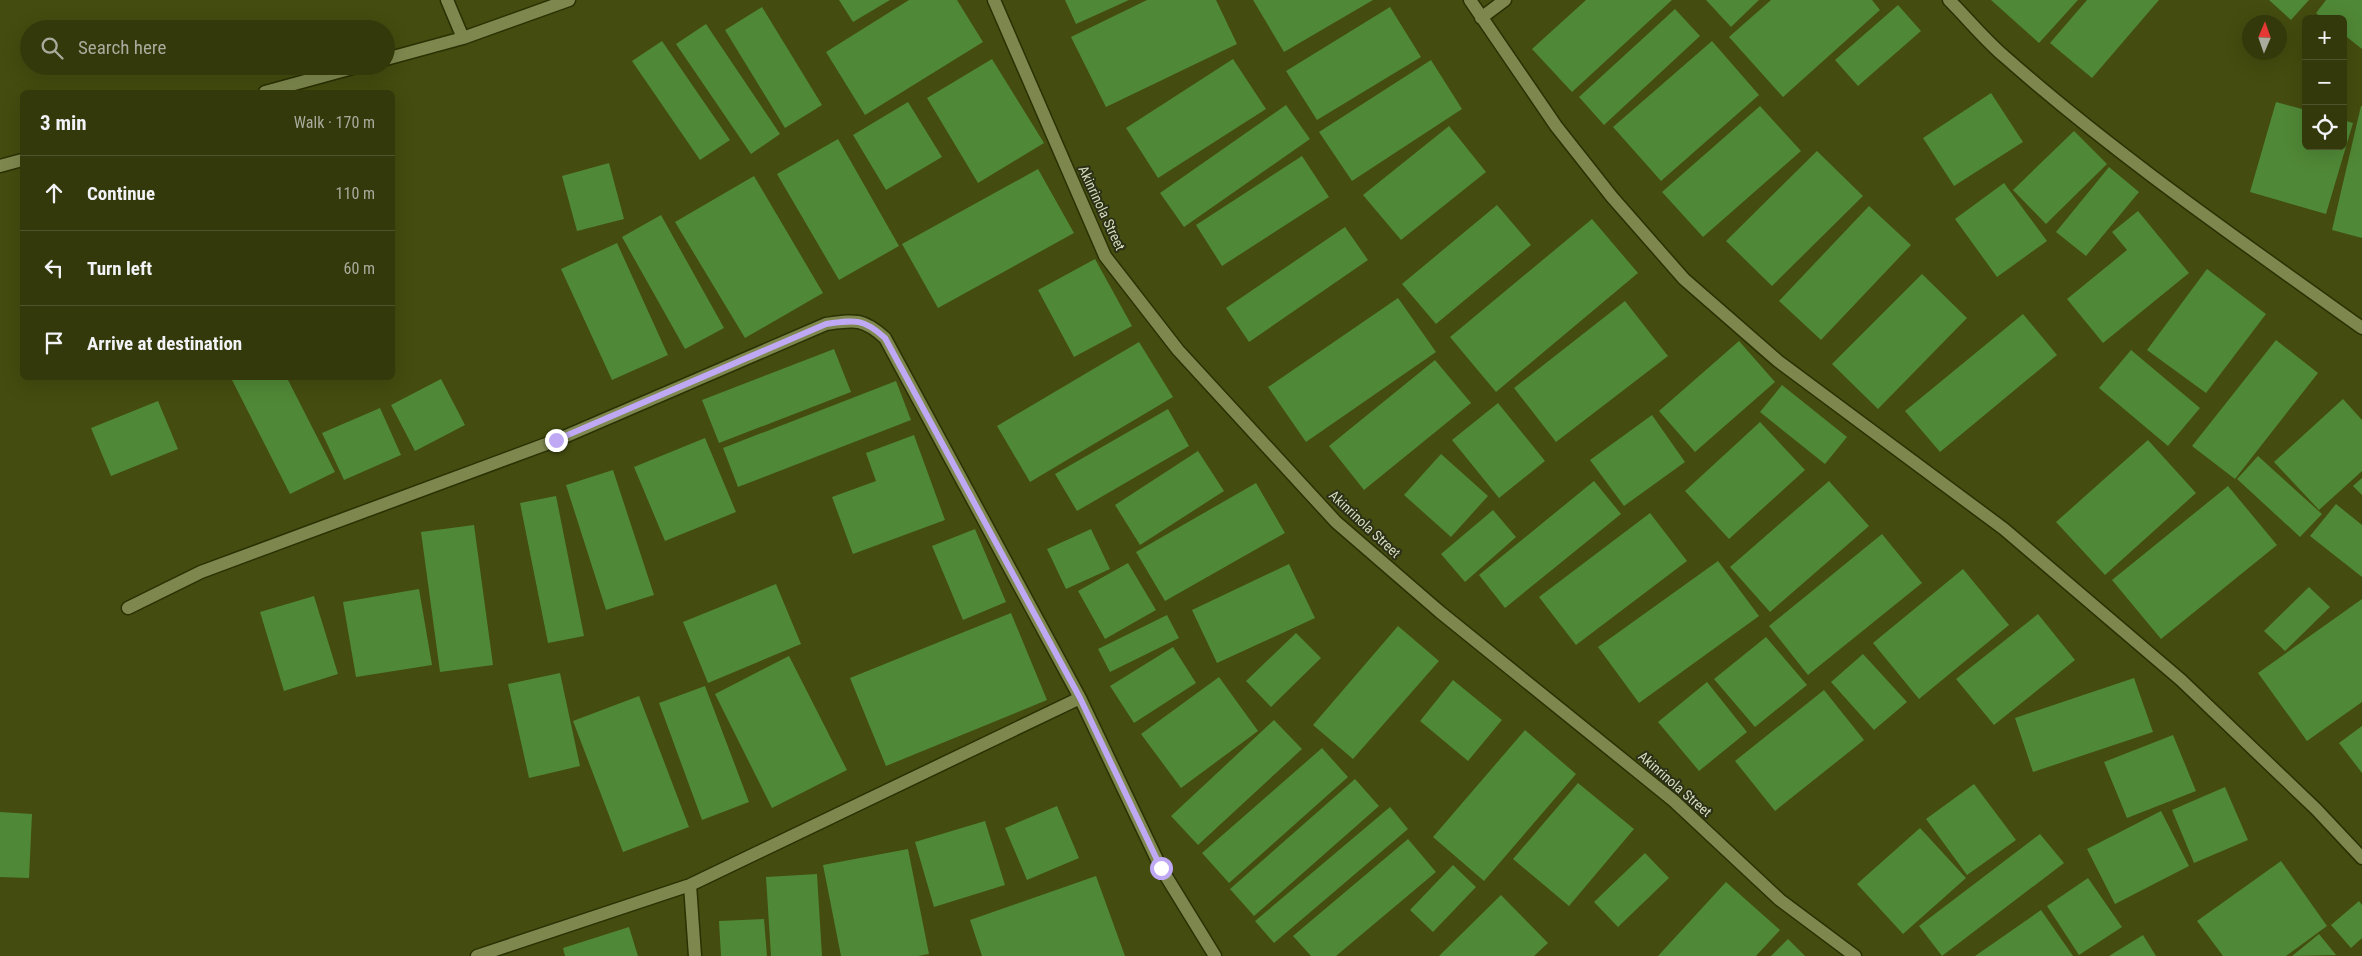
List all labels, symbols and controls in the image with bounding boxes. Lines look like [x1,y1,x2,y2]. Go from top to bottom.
north arrow [2242,15,2287,60]
map controls [2302,15,2347,150]
button: + [2302,15,2347,60]
search box [20,20,395,75]
icon: search [38,34,66,62]
text: Search here [78,36,166,59]
button: − [2302,60,2347,105]
button: locate [2302,105,2347,150]
text: 3 min [40,111,87,135]
text: Walk · 170 m [294,113,375,132]
street label: Akinrinola Street [1075,163,1129,253]
icon: ahead [40,179,68,207]
text: Continue [87,182,155,205]
text: 110 m [336,184,375,203]
icon: left [40,254,68,282]
text: Turn left [87,257,152,280]
text: 60 m [343,259,375,278]
icon: arrive [40,329,68,357]
text: Arrive at destination [87,332,242,355]
route end [545,429,568,452]
street label: Akinrinola Street [1326,487,1404,561]
street label: Akinrinola Street [1635,748,1715,820]
route start [1150,857,1173,880]

